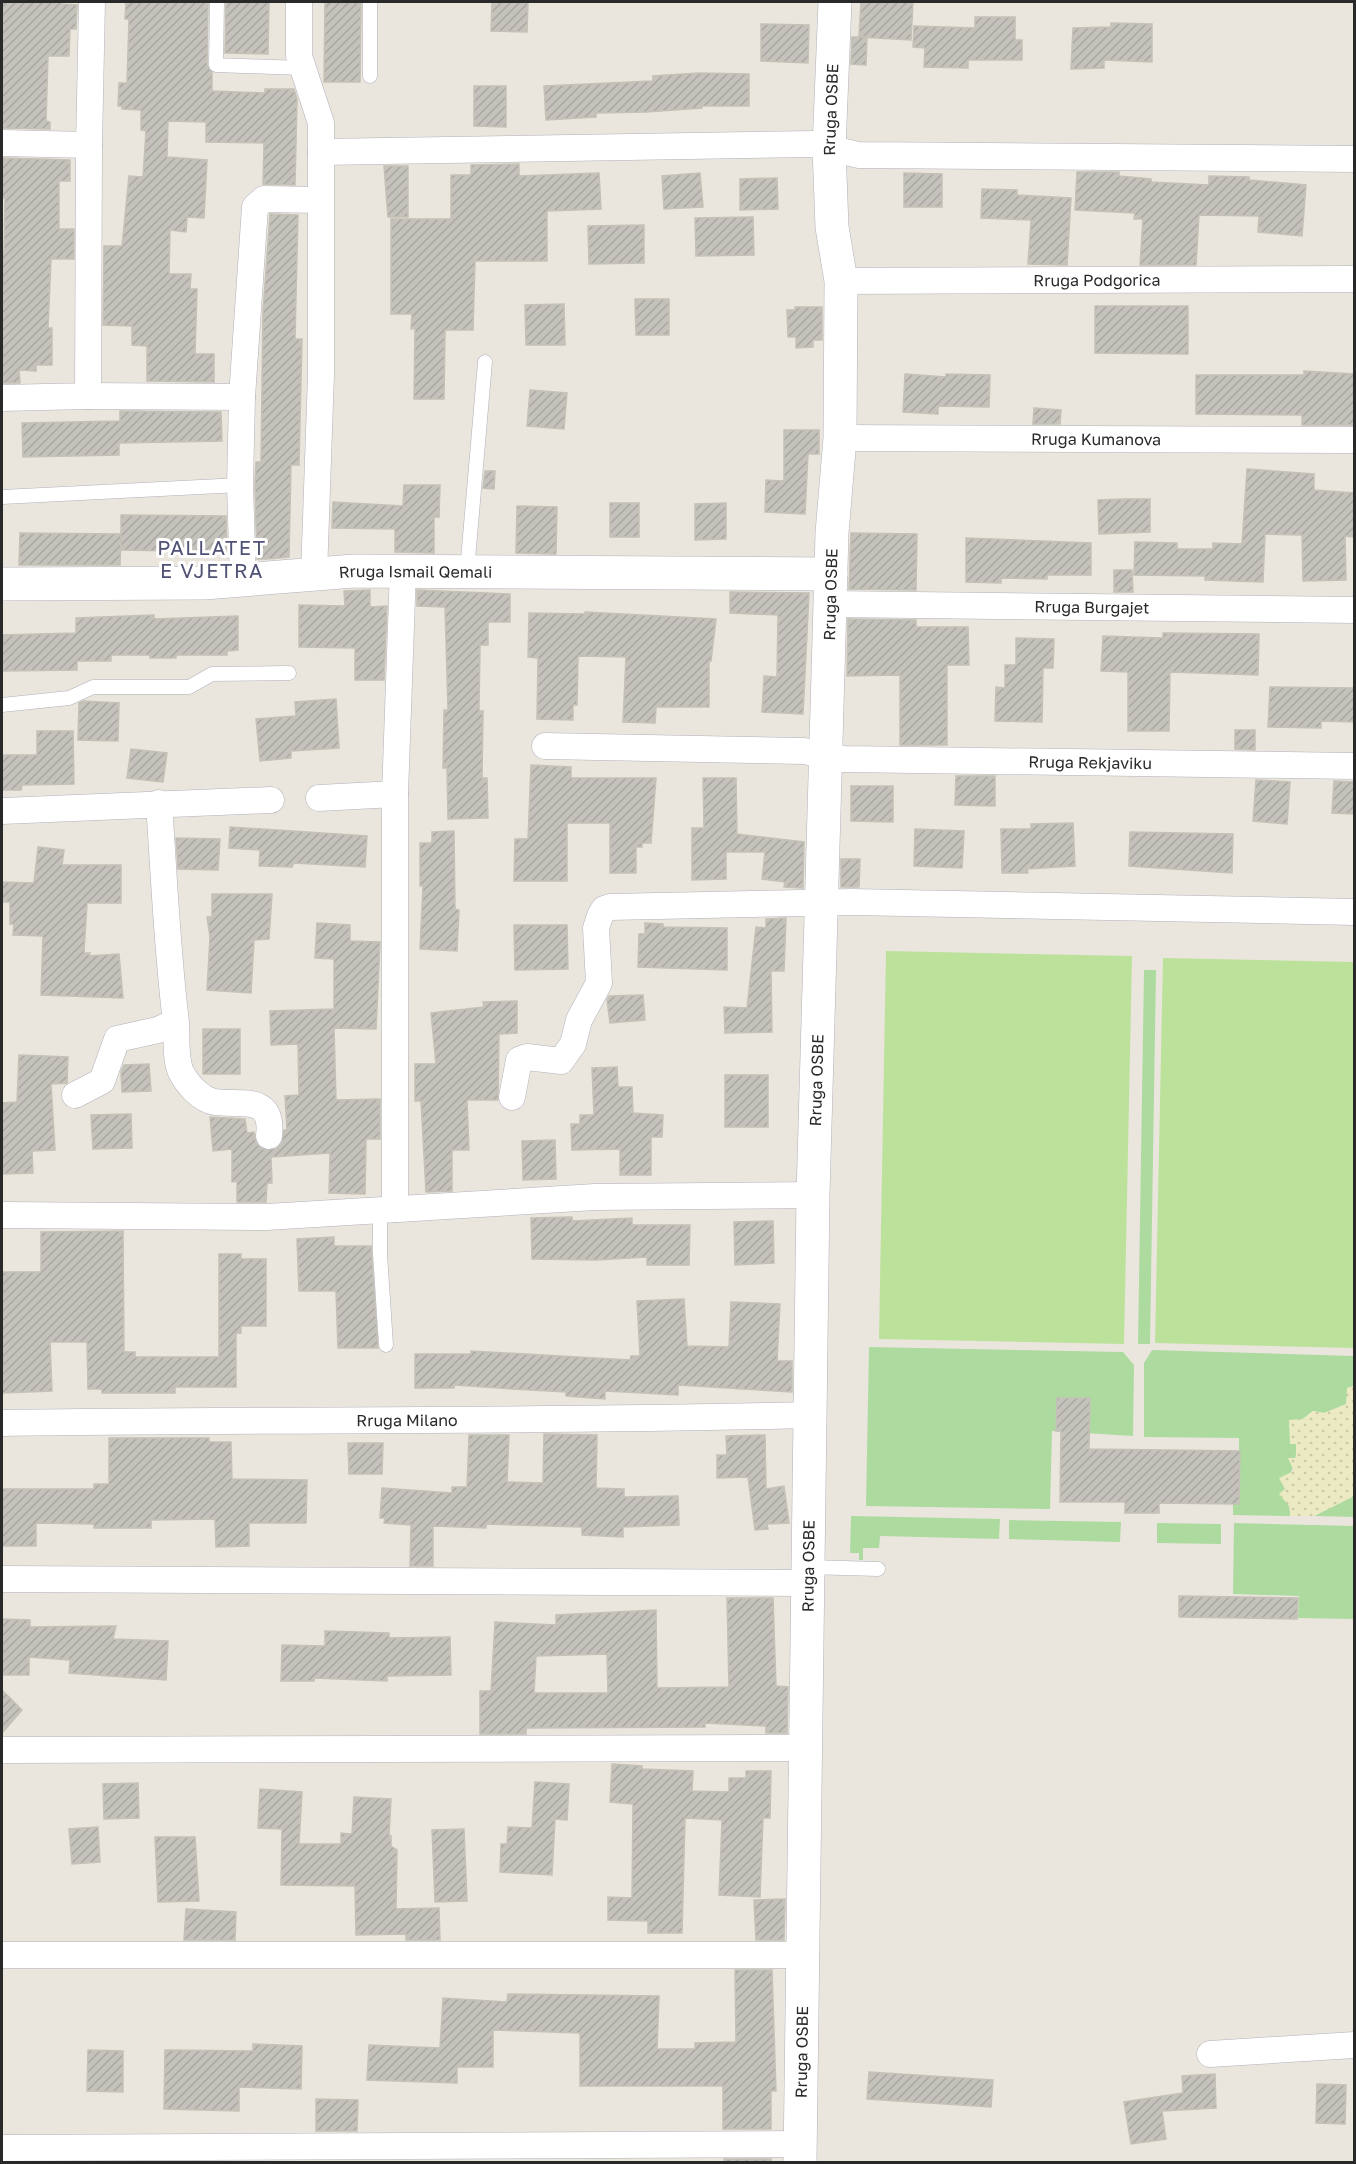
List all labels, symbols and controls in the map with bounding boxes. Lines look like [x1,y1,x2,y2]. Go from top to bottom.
street label: Rruga OSBE [819,63,842,156]
street label: Rruga Podgorica [1033,270,1161,290]
street label: Rruga Kumanova [1031,429,1161,449]
district label: PALLATET E VJETRA [157,535,267,582]
street label: Rruga OSBE [819,548,842,641]
street label: Rruga Ismail Qemali [338,561,492,582]
street label: Rruga Burgajet [1034,596,1150,618]
street label: Rruga Rekjaviku [1028,752,1152,773]
street label: Rruga OSBE [805,1034,828,1127]
street label: Rruga Milano [356,1410,458,1430]
street label: Rruga OSBE [797,1520,819,1612]
street label: Rruga OSBE [791,2006,812,2098]

